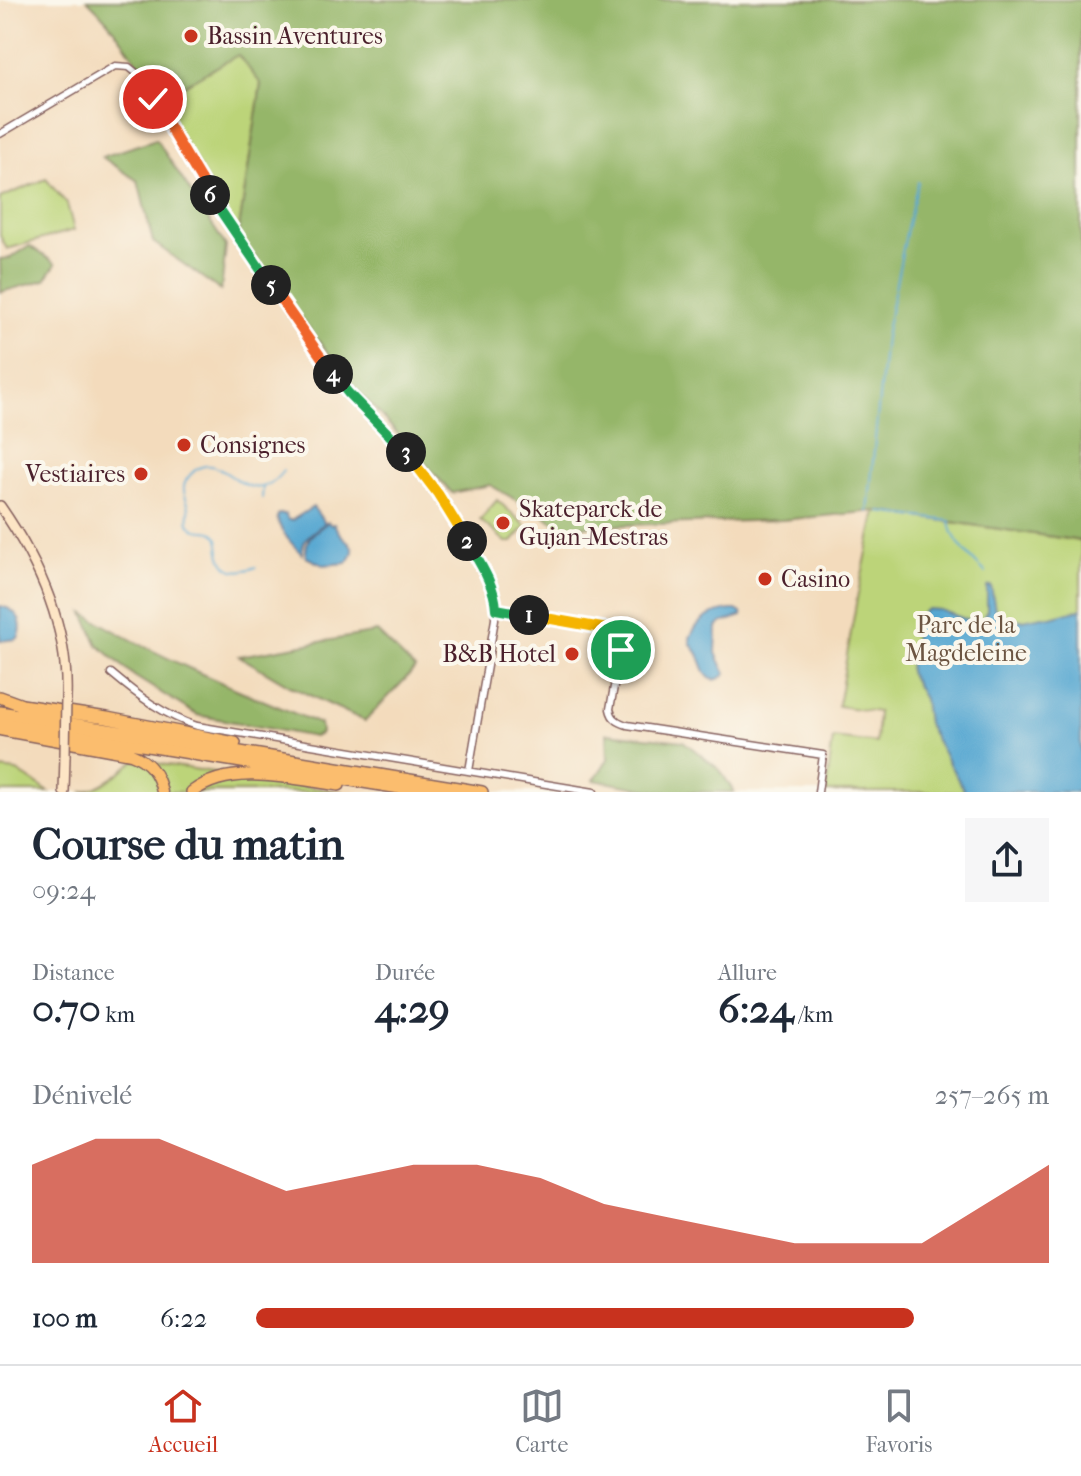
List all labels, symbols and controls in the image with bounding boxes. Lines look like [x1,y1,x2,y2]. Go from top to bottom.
place label: Bassin Aventures [207,22,383,50]
marker: Bassin Aventures [182,27,200,45]
pin [119,65,187,133]
icon: check [131,77,175,121]
pin: 6 [190,175,230,215]
text: 6 [204,182,216,208]
pin: 5 [251,265,291,305]
text: 5 [266,272,276,298]
pin: 4 [313,354,353,394]
text: 4 [327,361,340,387]
place label: Consignes [200,431,306,459]
pin: 3 [386,432,426,472]
marker: Consignes [175,436,193,454]
text: 3 [401,439,411,465]
place label: Vestiaires [24,460,125,488]
marker: Vestiaires [132,465,150,483]
place label: Skateparck de Gujan-Mestras [519,495,668,551]
marker: Skateparck de Gujan-Mestras [494,514,512,532]
pin: 2 [447,521,487,561]
text: 2 [461,528,473,554]
place label: Casino [781,565,850,593]
marker: Casino [756,570,774,588]
pin: 1 [509,595,549,635]
text: 1 [525,602,533,628]
park label: Parc de la Magdeleine [905,611,1027,667]
pin [587,616,655,684]
icon: arrive [599,628,643,672]
place label: B&B Hotel [442,640,556,668]
marker: B&B Hotel [563,645,581,663]
button: share [965,818,1049,902]
text: Course du matin [32,819,344,870]
text: 09:24 [32,875,95,906]
text: Distance [32,960,115,986]
text: Durée [375,960,435,986]
text: Allure [718,960,777,986]
text: 0.70 [32,986,101,1032]
text: 4:29 [375,986,450,1032]
text: 6:24 [718,986,794,1032]
text: km [101,1002,135,1028]
text: /km [794,1002,833,1028]
text: Dénivelé [32,1080,132,1111]
text: 257–265 m [935,1080,1049,1111]
text: 100 m [32,1303,97,1334]
text: 6:22 [160,1303,207,1334]
tab: Accueil [149,1384,218,1458]
tab: Carte [515,1384,568,1458]
tab: Favoris [865,1384,932,1458]

